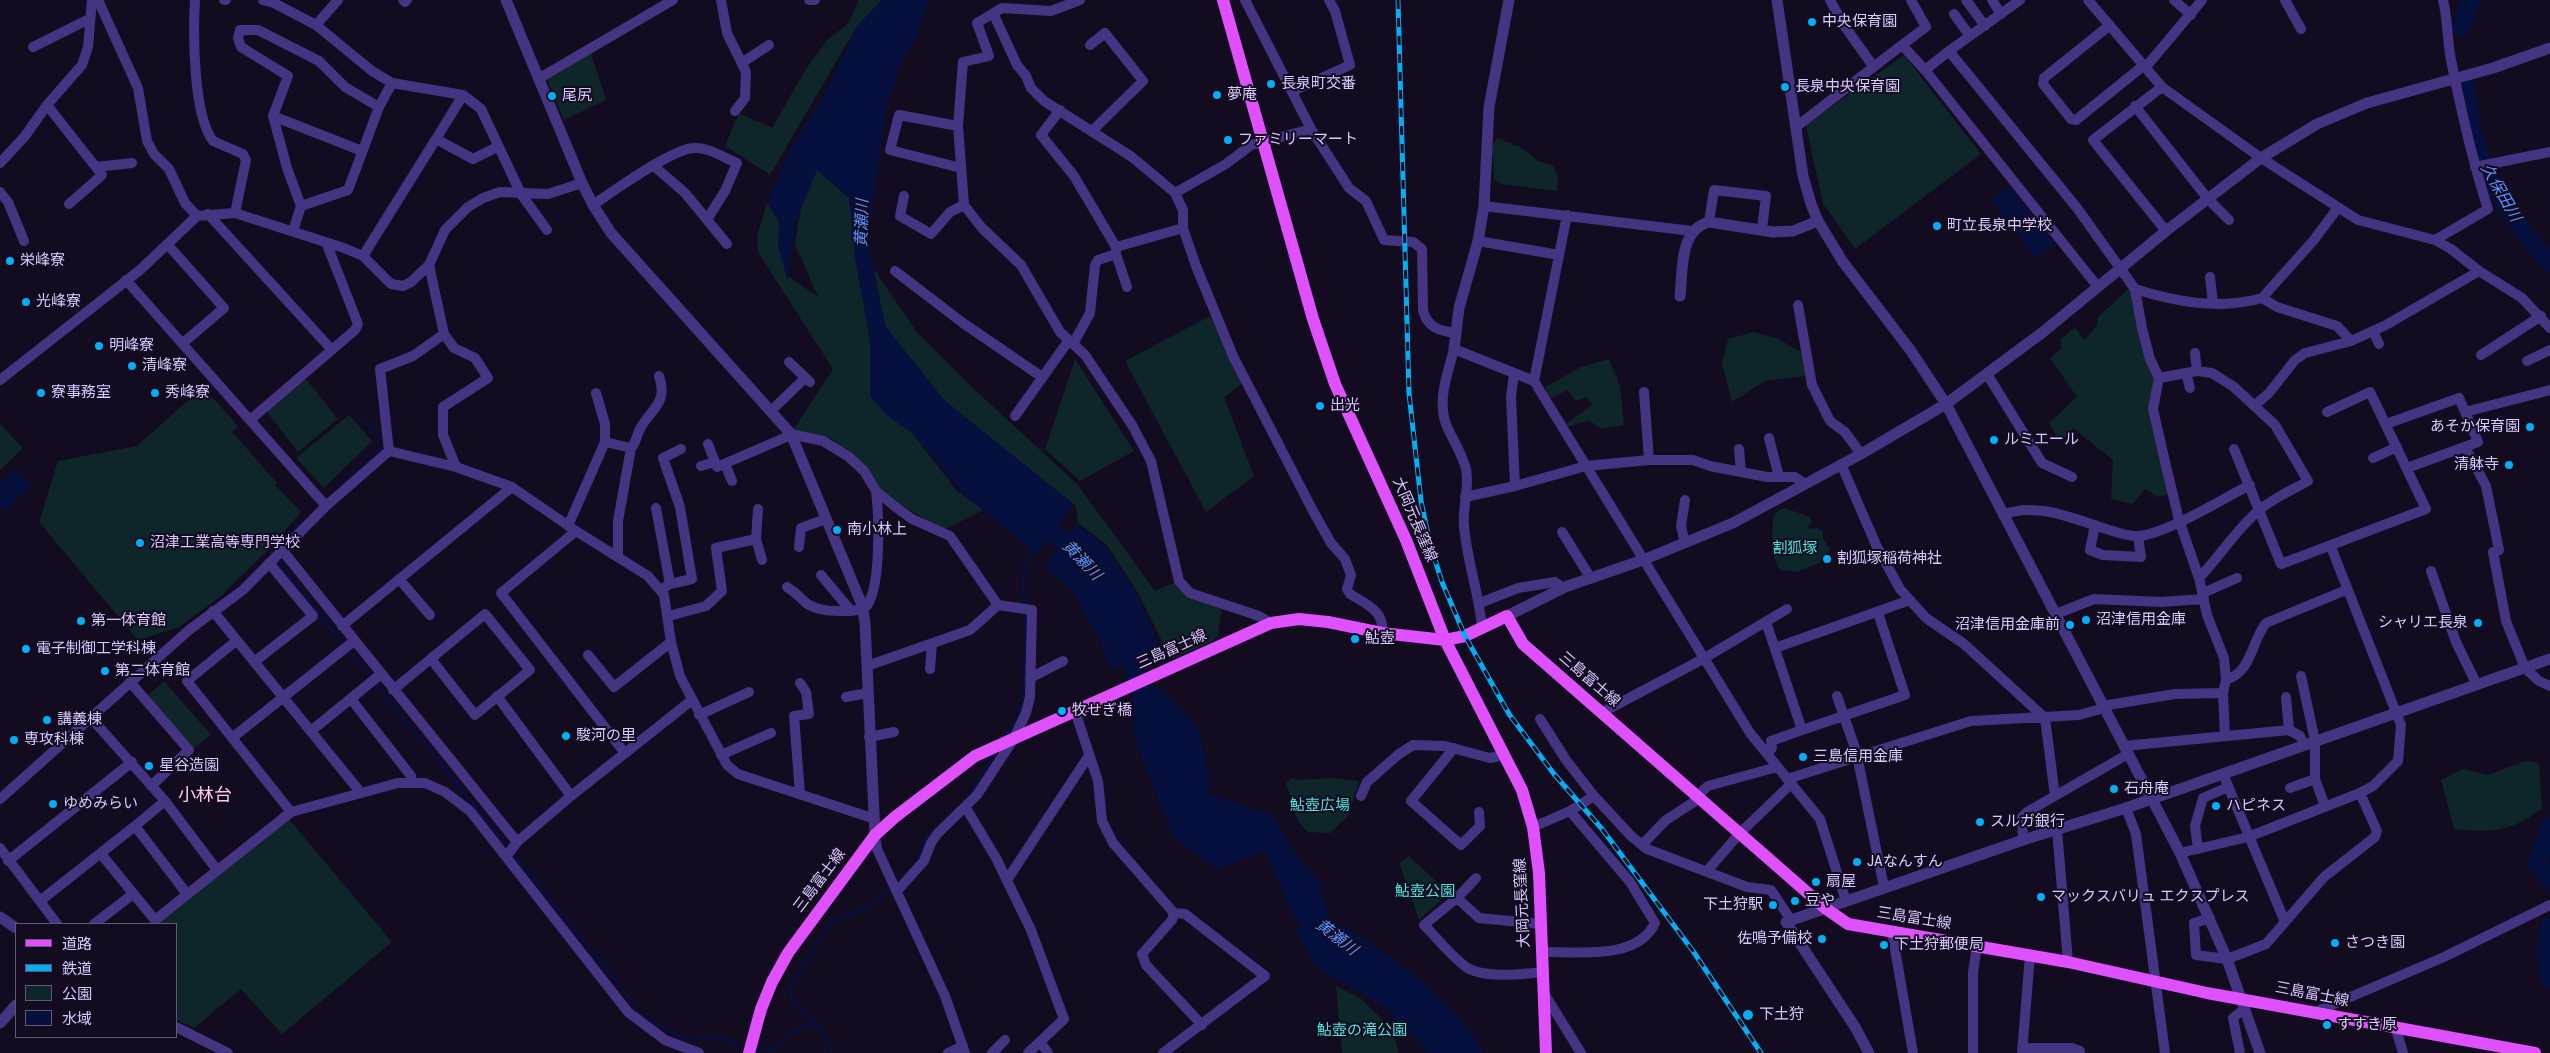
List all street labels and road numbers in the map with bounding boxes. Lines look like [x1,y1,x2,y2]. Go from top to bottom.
street label: 大岡元長窪線 [1388,475,1440,565]
street label: 三島富士線 [1134,627,1210,673]
street label: 三島富士線 [1555,649,1623,711]
street label: 三島富士線 [790,846,850,916]
street label: 大岡元長窪線 [1512,858,1534,948]
street label: 三島富士線 [1876,904,1952,934]
street label: 三島富士線 [2273,979,2351,1011]

